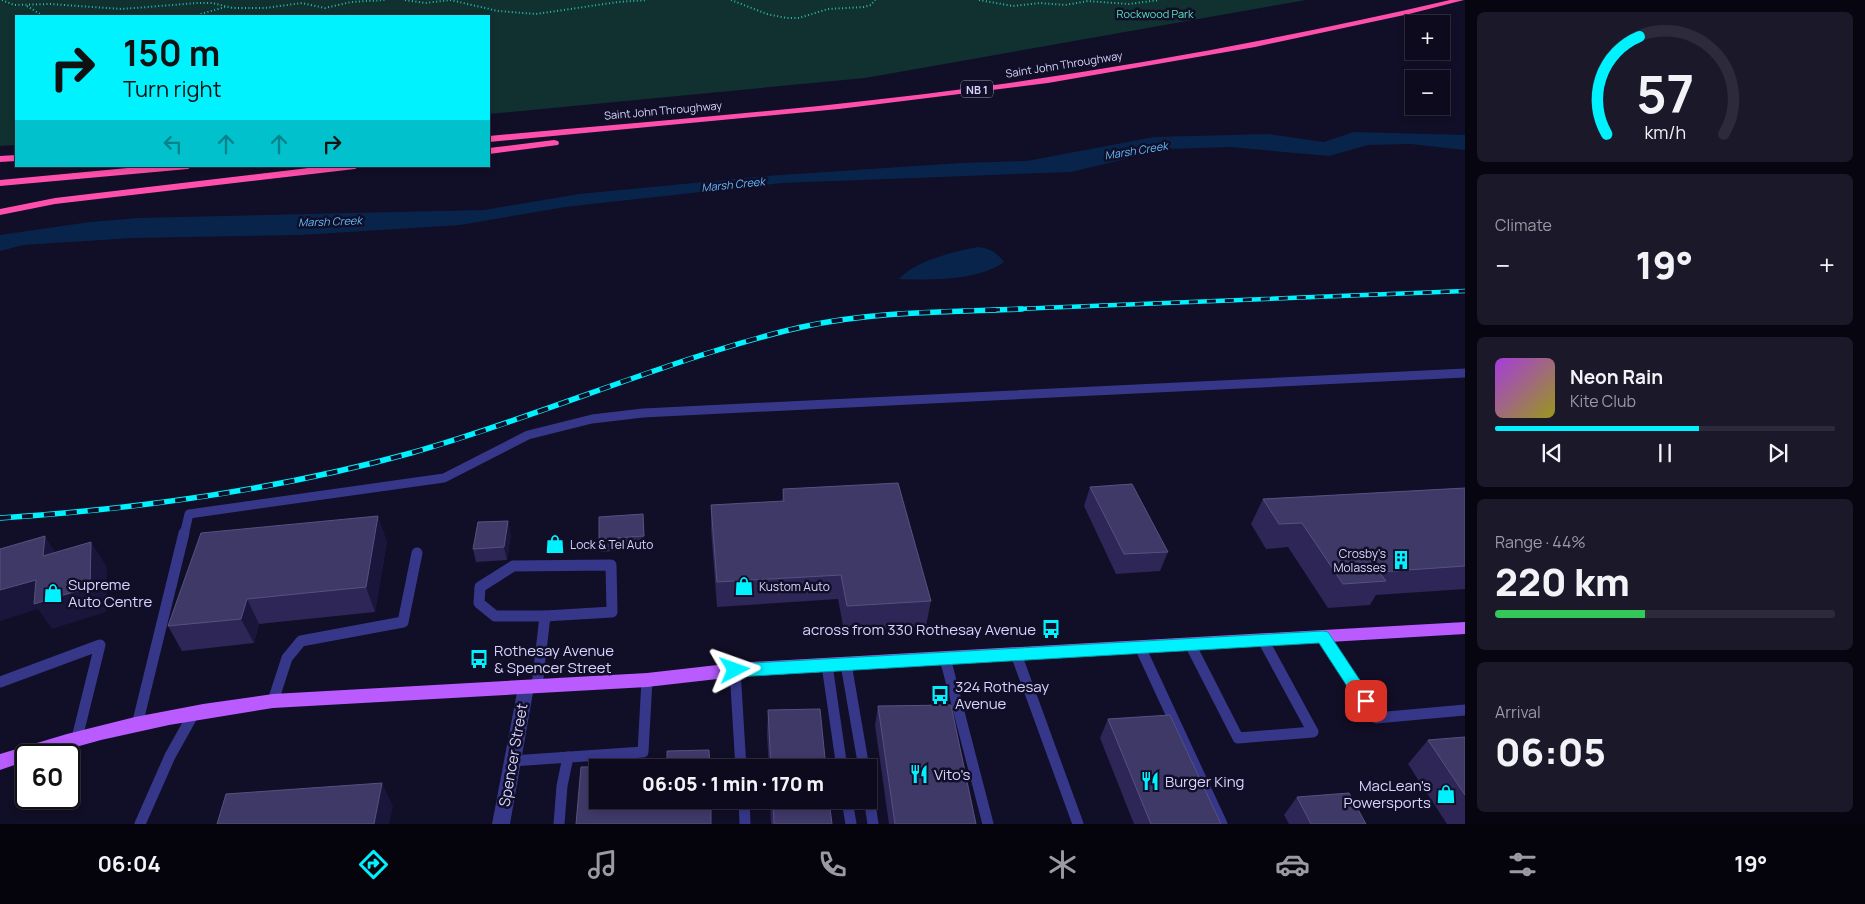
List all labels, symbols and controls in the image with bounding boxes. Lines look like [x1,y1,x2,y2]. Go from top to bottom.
park label: Rockwood Park [1117,6,1194,21]
map controls [1405,15,1450,115]
button: + [1405,15,1450,60]
text: 150 m [123,29,220,77]
icon: right [40,35,105,100]
street label: Saint John Throughway [1004,47,1124,81]
text: 57 [1636,58,1694,129]
button: − [1405,70,1450,115]
text: Turn right [123,74,221,104]
road number: NB 1 [961,80,993,98]
street label: Saint John Throughway [603,97,723,123]
text: km/h [1644,120,1686,144]
icon: left [159,130,187,158]
icon: ahead [212,130,240,158]
icon: ahead [265,130,293,158]
icon: right [318,130,346,158]
water label: Marsh Creek [1103,137,1170,162]
water label: Marsh Creek [701,173,767,195]
water label: Marsh Creek [298,212,364,230]
text: Climate [1495,214,1552,236]
text: 19° [1635,238,1693,290]
text: − [1495,246,1510,284]
text: + [1819,246,1835,284]
text: Neon Rain [1570,364,1663,390]
text: Kite Club [1570,390,1636,412]
icon: previous [1538,439,1566,467]
icon: pause [1651,439,1679,467]
icon: next [1764,439,1792,467]
text: Range · 44% [1495,531,1586,553]
shop icon: Lock & Tel Auto [544,533,566,555]
place label: Lock & Tel Auto [570,536,653,553]
place label: Crosby's Molasses [1333,545,1386,576]
building icon: Crosby's Molasses [1390,549,1412,571]
text: 220 km [1495,555,1630,607]
place label: Supreme Auto Centre [68,574,152,612]
shop icon: Kustom Auto [733,575,755,597]
place label: Kustom Auto [759,578,830,595]
shop icon: Supreme Auto Centre [42,582,64,604]
bus stop icon: across from 330 Rothesay Avenue [1040,618,1062,640]
place label: across from 330 Rothesay Avenue [803,619,1036,640]
place label: Rothesay Avenue & Spencer Street [494,640,614,678]
position arrow [708,643,760,695]
bus stop icon: Rothesay Avenue & Spencer Street [468,648,490,670]
place label: 324 Rothesay Avenue [955,676,1049,714]
pin [1345,680,1387,722]
bus stop icon: 324 Rothesay Avenue [929,684,951,706]
icon: arrive [1352,687,1380,715]
text: Arrival [1495,701,1541,723]
street label: Spencer Street [494,702,532,808]
text: 06:05 [1495,725,1606,777]
speed limit sign: 60 [15,744,80,809]
restaurant icon: Vito's [908,763,930,785]
place label: Vito's [934,764,970,785]
restaurant icon: Burger King [1139,770,1161,792]
text: 06:05 · 1 min · 170 m [642,771,824,797]
place label: Burger King [1165,771,1244,792]
place label: MacLean's Powersports [1343,775,1431,813]
shop icon: MacLean's Powersports [1435,783,1457,805]
icon: directions [356,847,391,882]
icon: music [585,847,620,882]
icon: phone [815,847,850,882]
icon: climate [1045,847,1080,882]
icon: car [1275,847,1310,882]
icon: filters [1505,847,1540,882]
text: 06:04 [97,849,161,879]
text: 19° [1734,849,1768,879]

